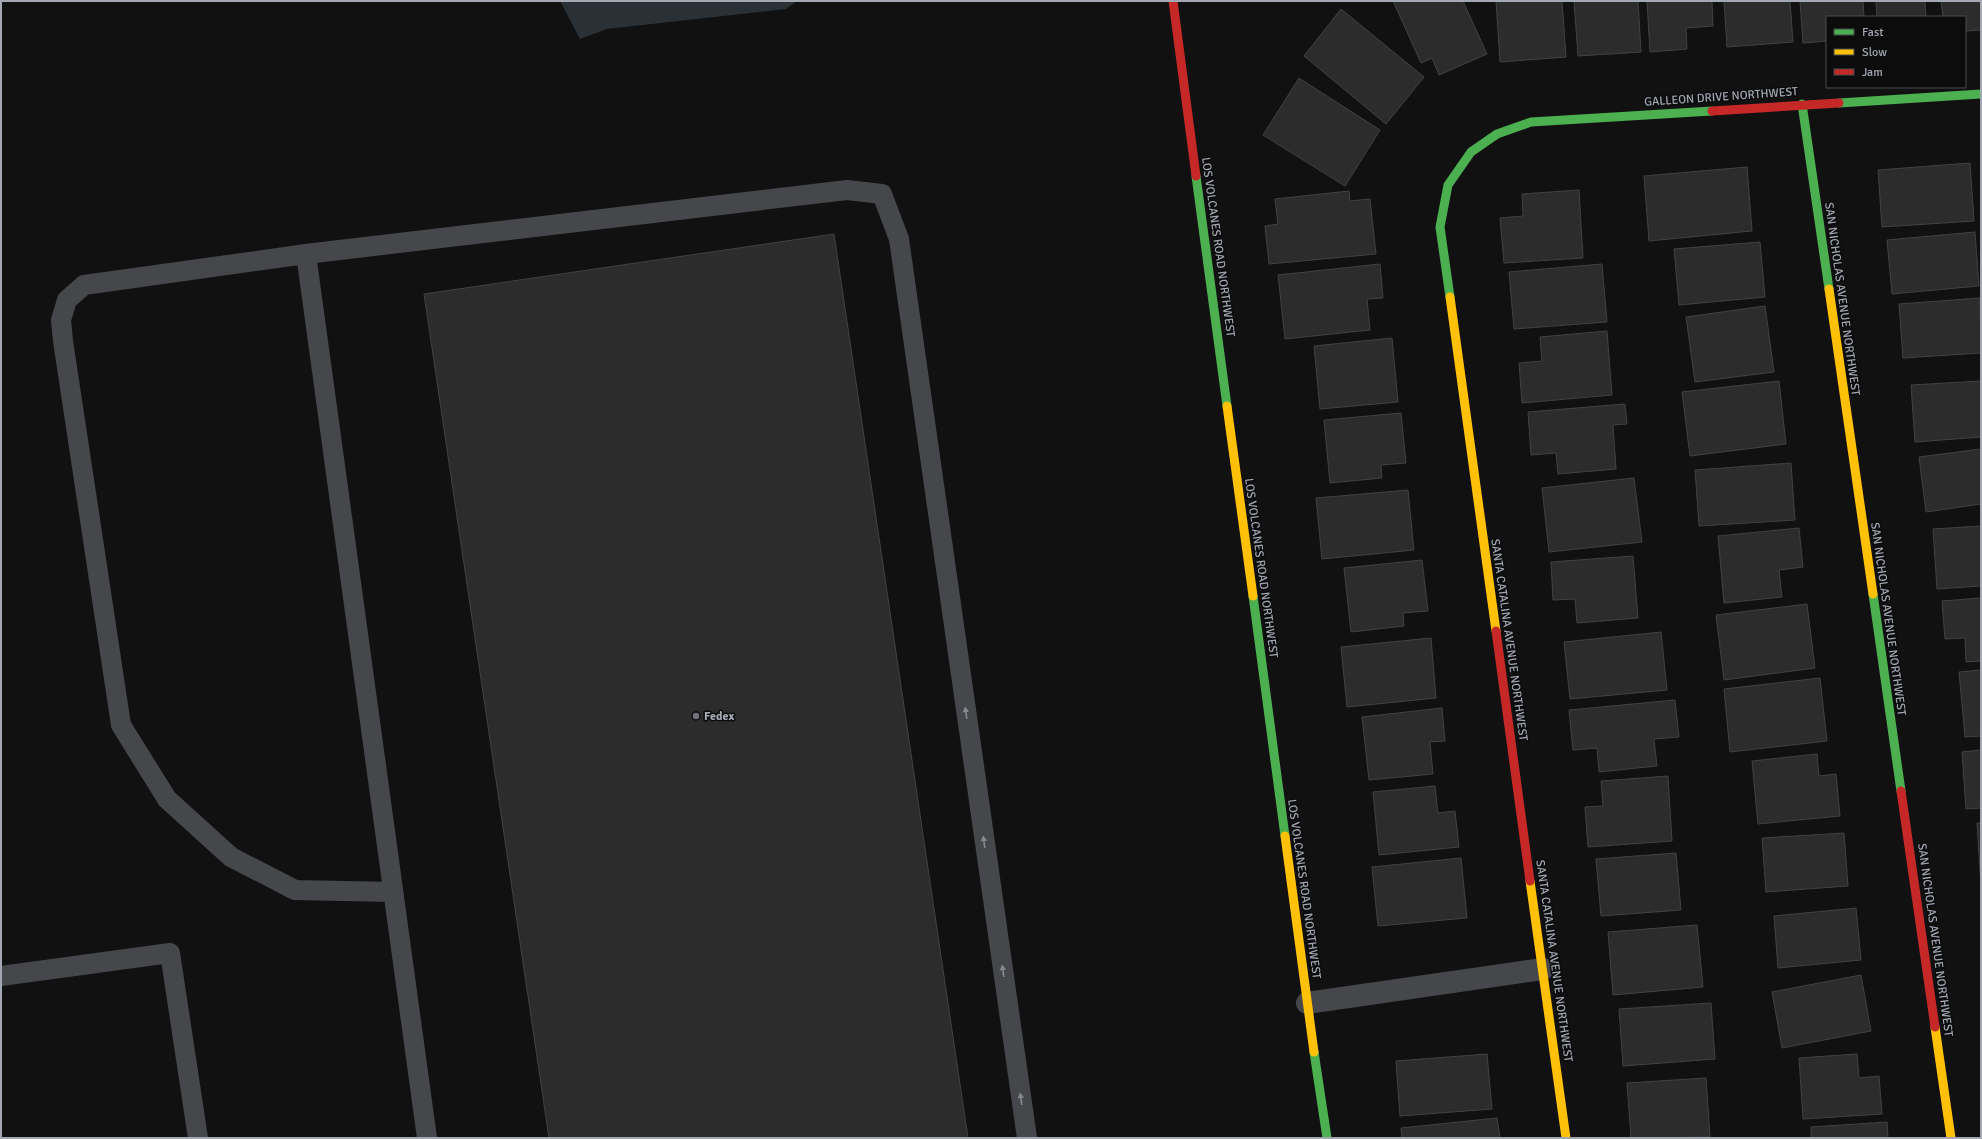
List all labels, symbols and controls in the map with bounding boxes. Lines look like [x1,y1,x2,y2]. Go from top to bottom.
legend [1826,16,1966,88]
text: Fast [1862,25,1883,40]
text: Slow [1862,45,1887,60]
text: Jam [1862,65,1883,80]
street label: GALLEON DRIVE NORTHWEST [1644,84,1798,110]
street label: LOS VOLCANES ROAD NORTHWEST [1198,156,1238,338]
street label: SAN NICHOLAS AVENUE NORTHWEST [1821,201,1863,397]
street label: LOS VOLCANES ROAD NORTHWEST [1241,477,1281,659]
street label: SAN NICHOLAS AVENUE NORTHWEST [1867,521,1909,717]
street label: SANTA CATALINA AVENUE NORTHWEST [1487,538,1531,742]
one-way arrow [963,707,969,719]
place label: Fedex [704,709,734,724]
marker: Fedex [691,711,701,721]
street label: LOS VOLCANES ROAD NORTHWEST [1284,798,1324,980]
one-way arrow [981,836,987,848]
street label: SAN NICHOLAS AVENUE NORTHWEST [1914,842,1956,1038]
street label: SANTA CATALINA AVENUE NORTHWEST [1532,859,1576,1063]
one-way arrow [1000,965,1006,977]
one-way arrow [1018,1093,1024,1105]

